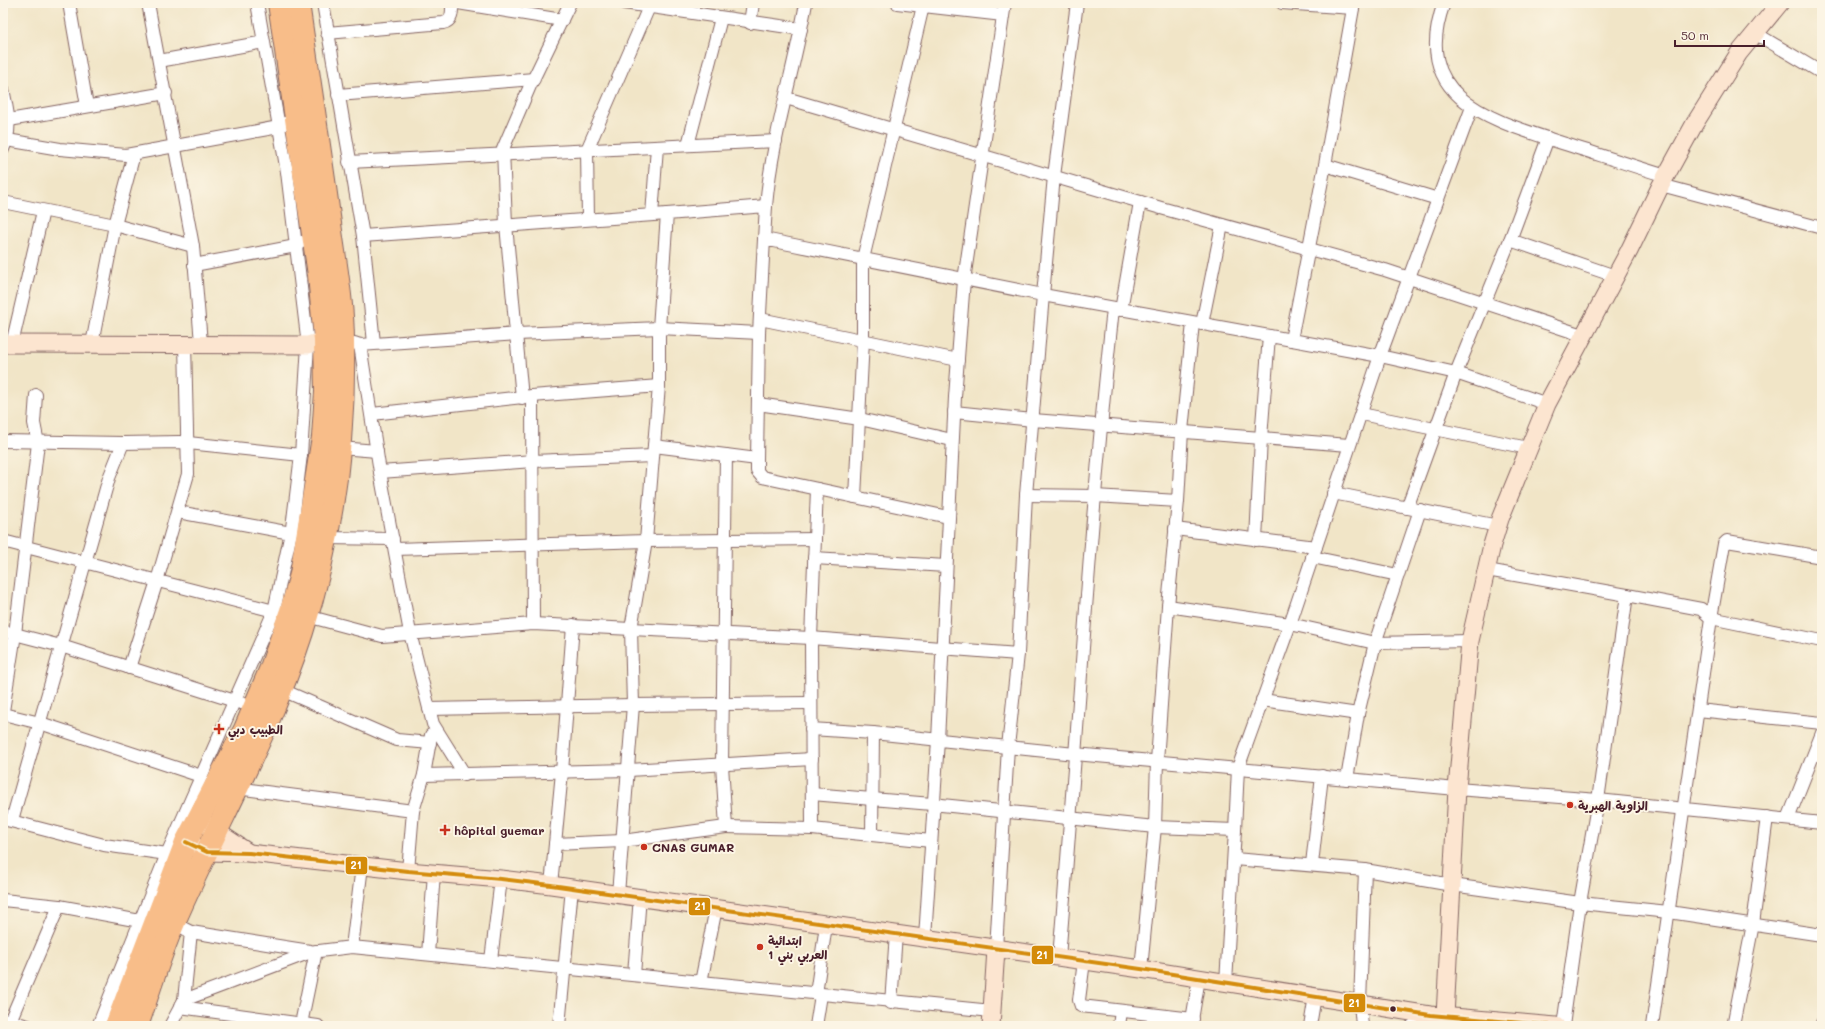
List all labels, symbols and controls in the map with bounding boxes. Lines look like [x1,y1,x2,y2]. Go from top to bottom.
scale bar [1675,22,1764,48]
text: 50 m [1681,27,1709,43]
place label: الطبيب دبي [228,721,283,741]
marker: الطبيب دبي [213,723,225,735]
place label: الزاوية الهبرية [1578,797,1648,813]
marker: الزاوية الهبرية [1565,800,1575,810]
place label: hôpital guemar [454,822,544,838]
marker: hôpital guemar [439,824,451,836]
place label: CNAS GUMAR [652,839,734,855]
marker: CNAS GUMAR [639,842,649,852]
line badge: 21 [345,856,368,875]
text: 21 [350,857,362,872]
line badge: 21 [688,897,711,916]
text: 21 [694,898,706,913]
place label: ابتدائية العربي بني 1 [768,932,827,966]
marker: ابتدائية العربي بني 1 [755,942,765,952]
line badge: 21 [1031,945,1054,965]
text: 21 [1036,947,1048,962]
line badge: 21 [1343,993,1366,1013]
text: 21 [1348,995,1360,1010]
unlabelled marker [1388,1004,1398,1014]

